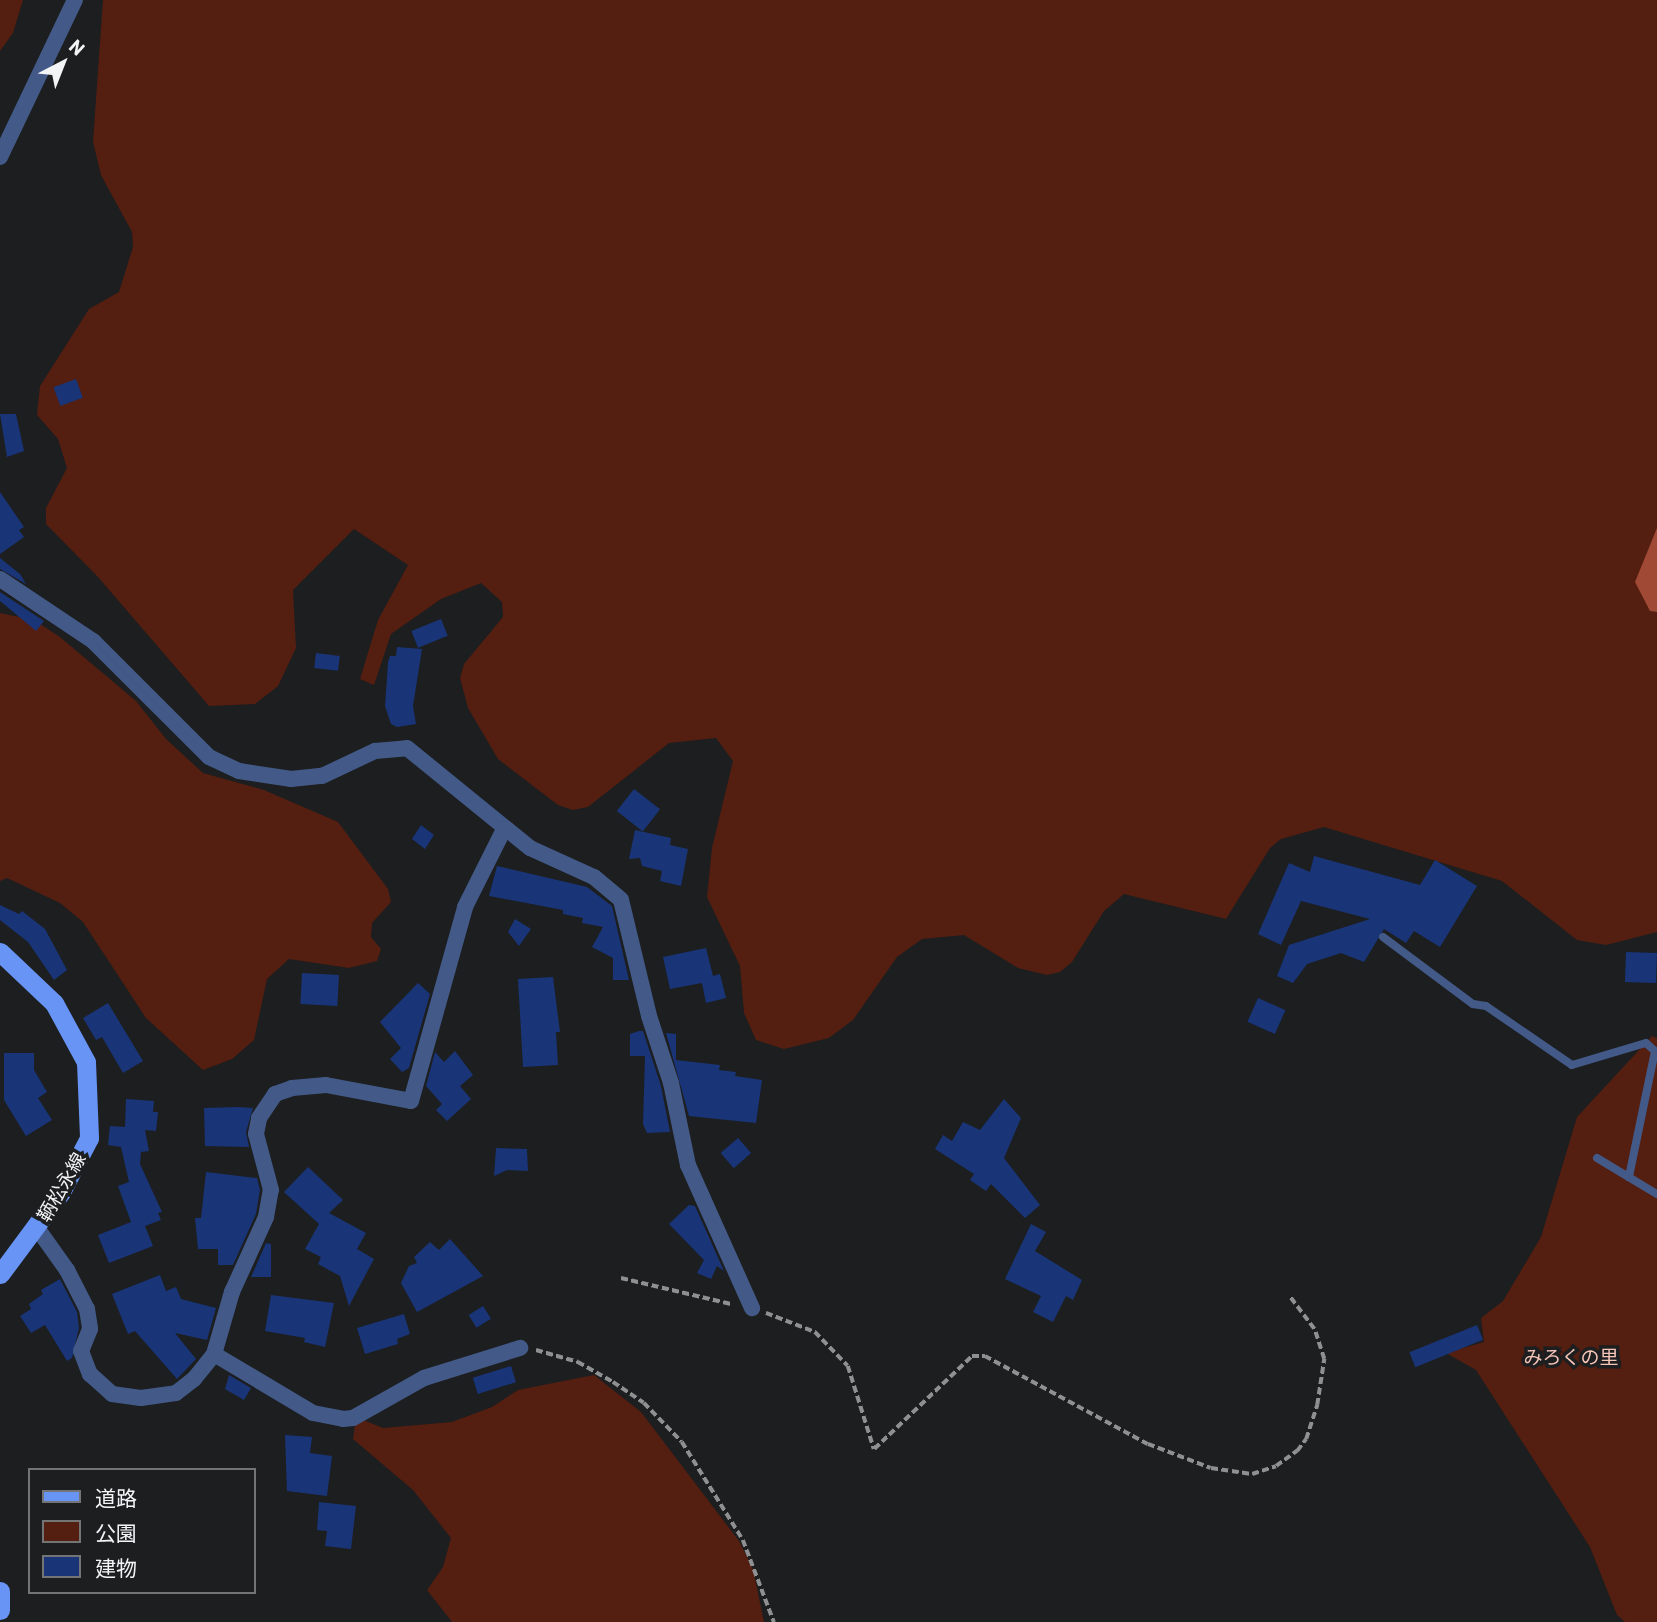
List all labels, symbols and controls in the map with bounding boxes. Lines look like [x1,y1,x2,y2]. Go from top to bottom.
north arrow [28,28,98,98]
text: N [65,34,90,60]
street label: 鞆松永線 [32,1148,90,1226]
park label: みろくの里 [1524,1346,1618,1368]
legend [28,1468,256,1594]
text: 道路 [95,1485,137,1510]
text: 公園 [95,1520,137,1545]
text: 建物 [95,1555,137,1580]

